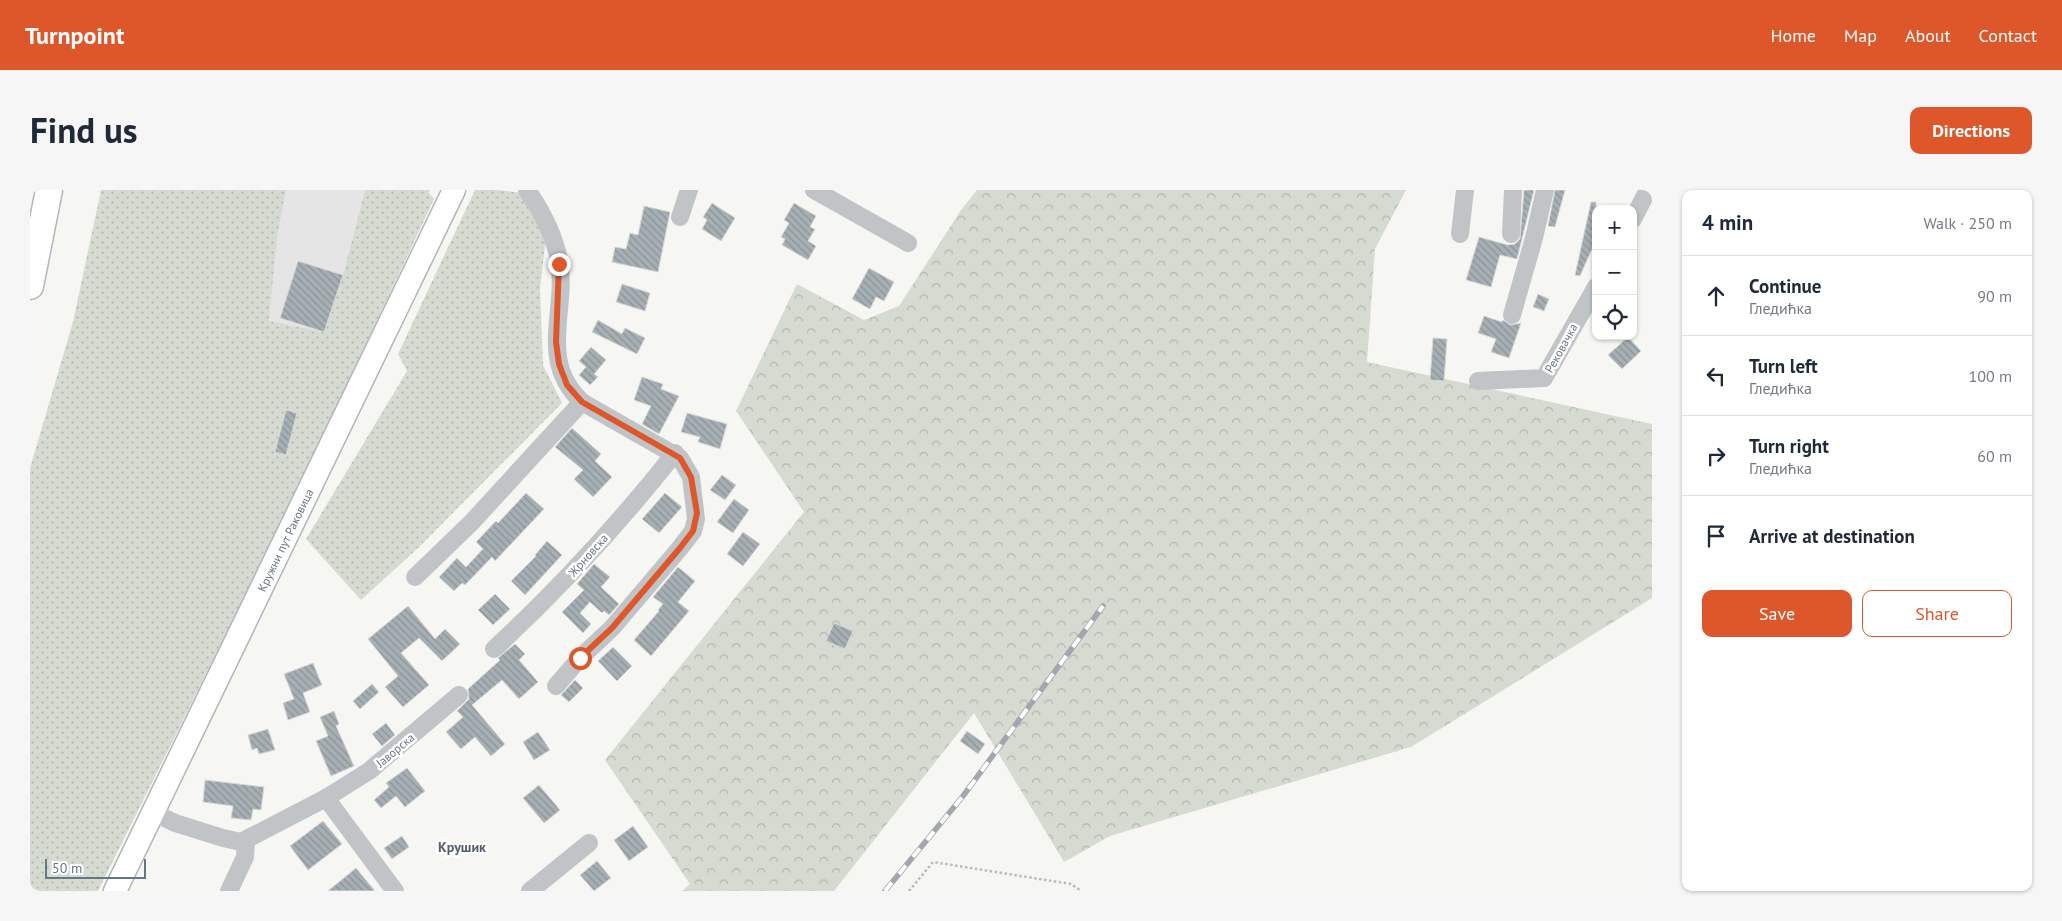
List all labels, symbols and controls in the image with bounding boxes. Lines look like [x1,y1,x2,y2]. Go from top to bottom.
text: Turnpoint [25,20,124,51]
text: Home [1770,24,1816,47]
text: Map [1844,24,1877,47]
text: About [1905,24,1951,47]
text: Contact [1979,24,2037,47]
text: Find us [30,107,138,153]
button: Directions [1910,107,2032,154]
map controls [1592,205,1637,340]
button: + [1592,205,1637,250]
text: 4 min [1702,209,1753,236]
text: Walk · 250 m [1923,213,2012,233]
button: − [1592,250,1637,295]
route end [548,253,571,276]
text: Continue [1749,274,1821,298]
icon: ahead [1702,282,1730,310]
text: 90 m [1977,286,2012,306]
button: locate [1592,295,1637,340]
text: Гледићка [1749,298,1812,318]
street label: Рековачка [1541,321,1581,375]
text: Turn left [1749,354,1818,378]
icon: left [1702,362,1730,390]
text: 100 m [1969,366,2012,386]
text: Гледићка [1749,378,1812,398]
text: Turn right [1749,434,1829,458]
icon: right [1702,442,1730,470]
text: 60 m [1977,446,2012,466]
text: Гледићка [1749,458,1812,478]
street label: Кружни пут Раковица [254,486,316,594]
icon: arrive [1702,522,1730,550]
text: Arrive at destination [1749,524,1915,548]
street label: Жрновска [564,531,611,580]
button: Save [1702,590,1852,637]
button: Share [1862,590,2012,637]
route start [569,647,592,670]
street label: Јаворска [372,730,417,771]
district label: Крушик [438,838,486,856]
scale bar [45,856,146,879]
text: 50 m [52,859,82,877]

